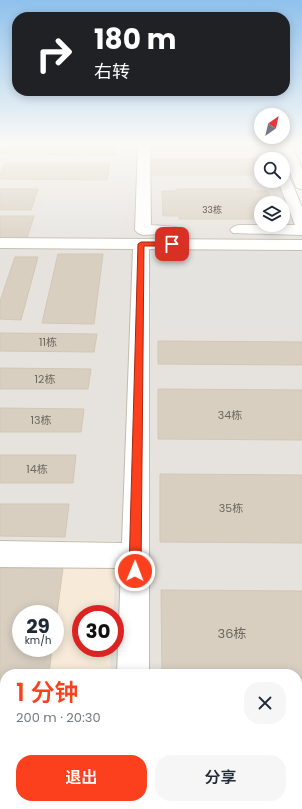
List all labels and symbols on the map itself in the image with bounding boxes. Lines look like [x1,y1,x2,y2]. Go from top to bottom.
north arrow [254,108,290,144]
house number: 33栋 [202,204,222,216]
pin [155,227,189,261]
house number: 11栋 [39,334,57,350]
house number: 12栋 [35,371,55,387]
house number: 34栋 [218,407,242,423]
house number: 13栋 [31,412,52,428]
house number: 14栋 [26,461,48,477]
house number: 35栋 [219,500,243,516]
position arrow [114,550,156,592]
speed limit sign: 30 [72,605,124,657]
house number: 36栋 [218,624,246,643]

